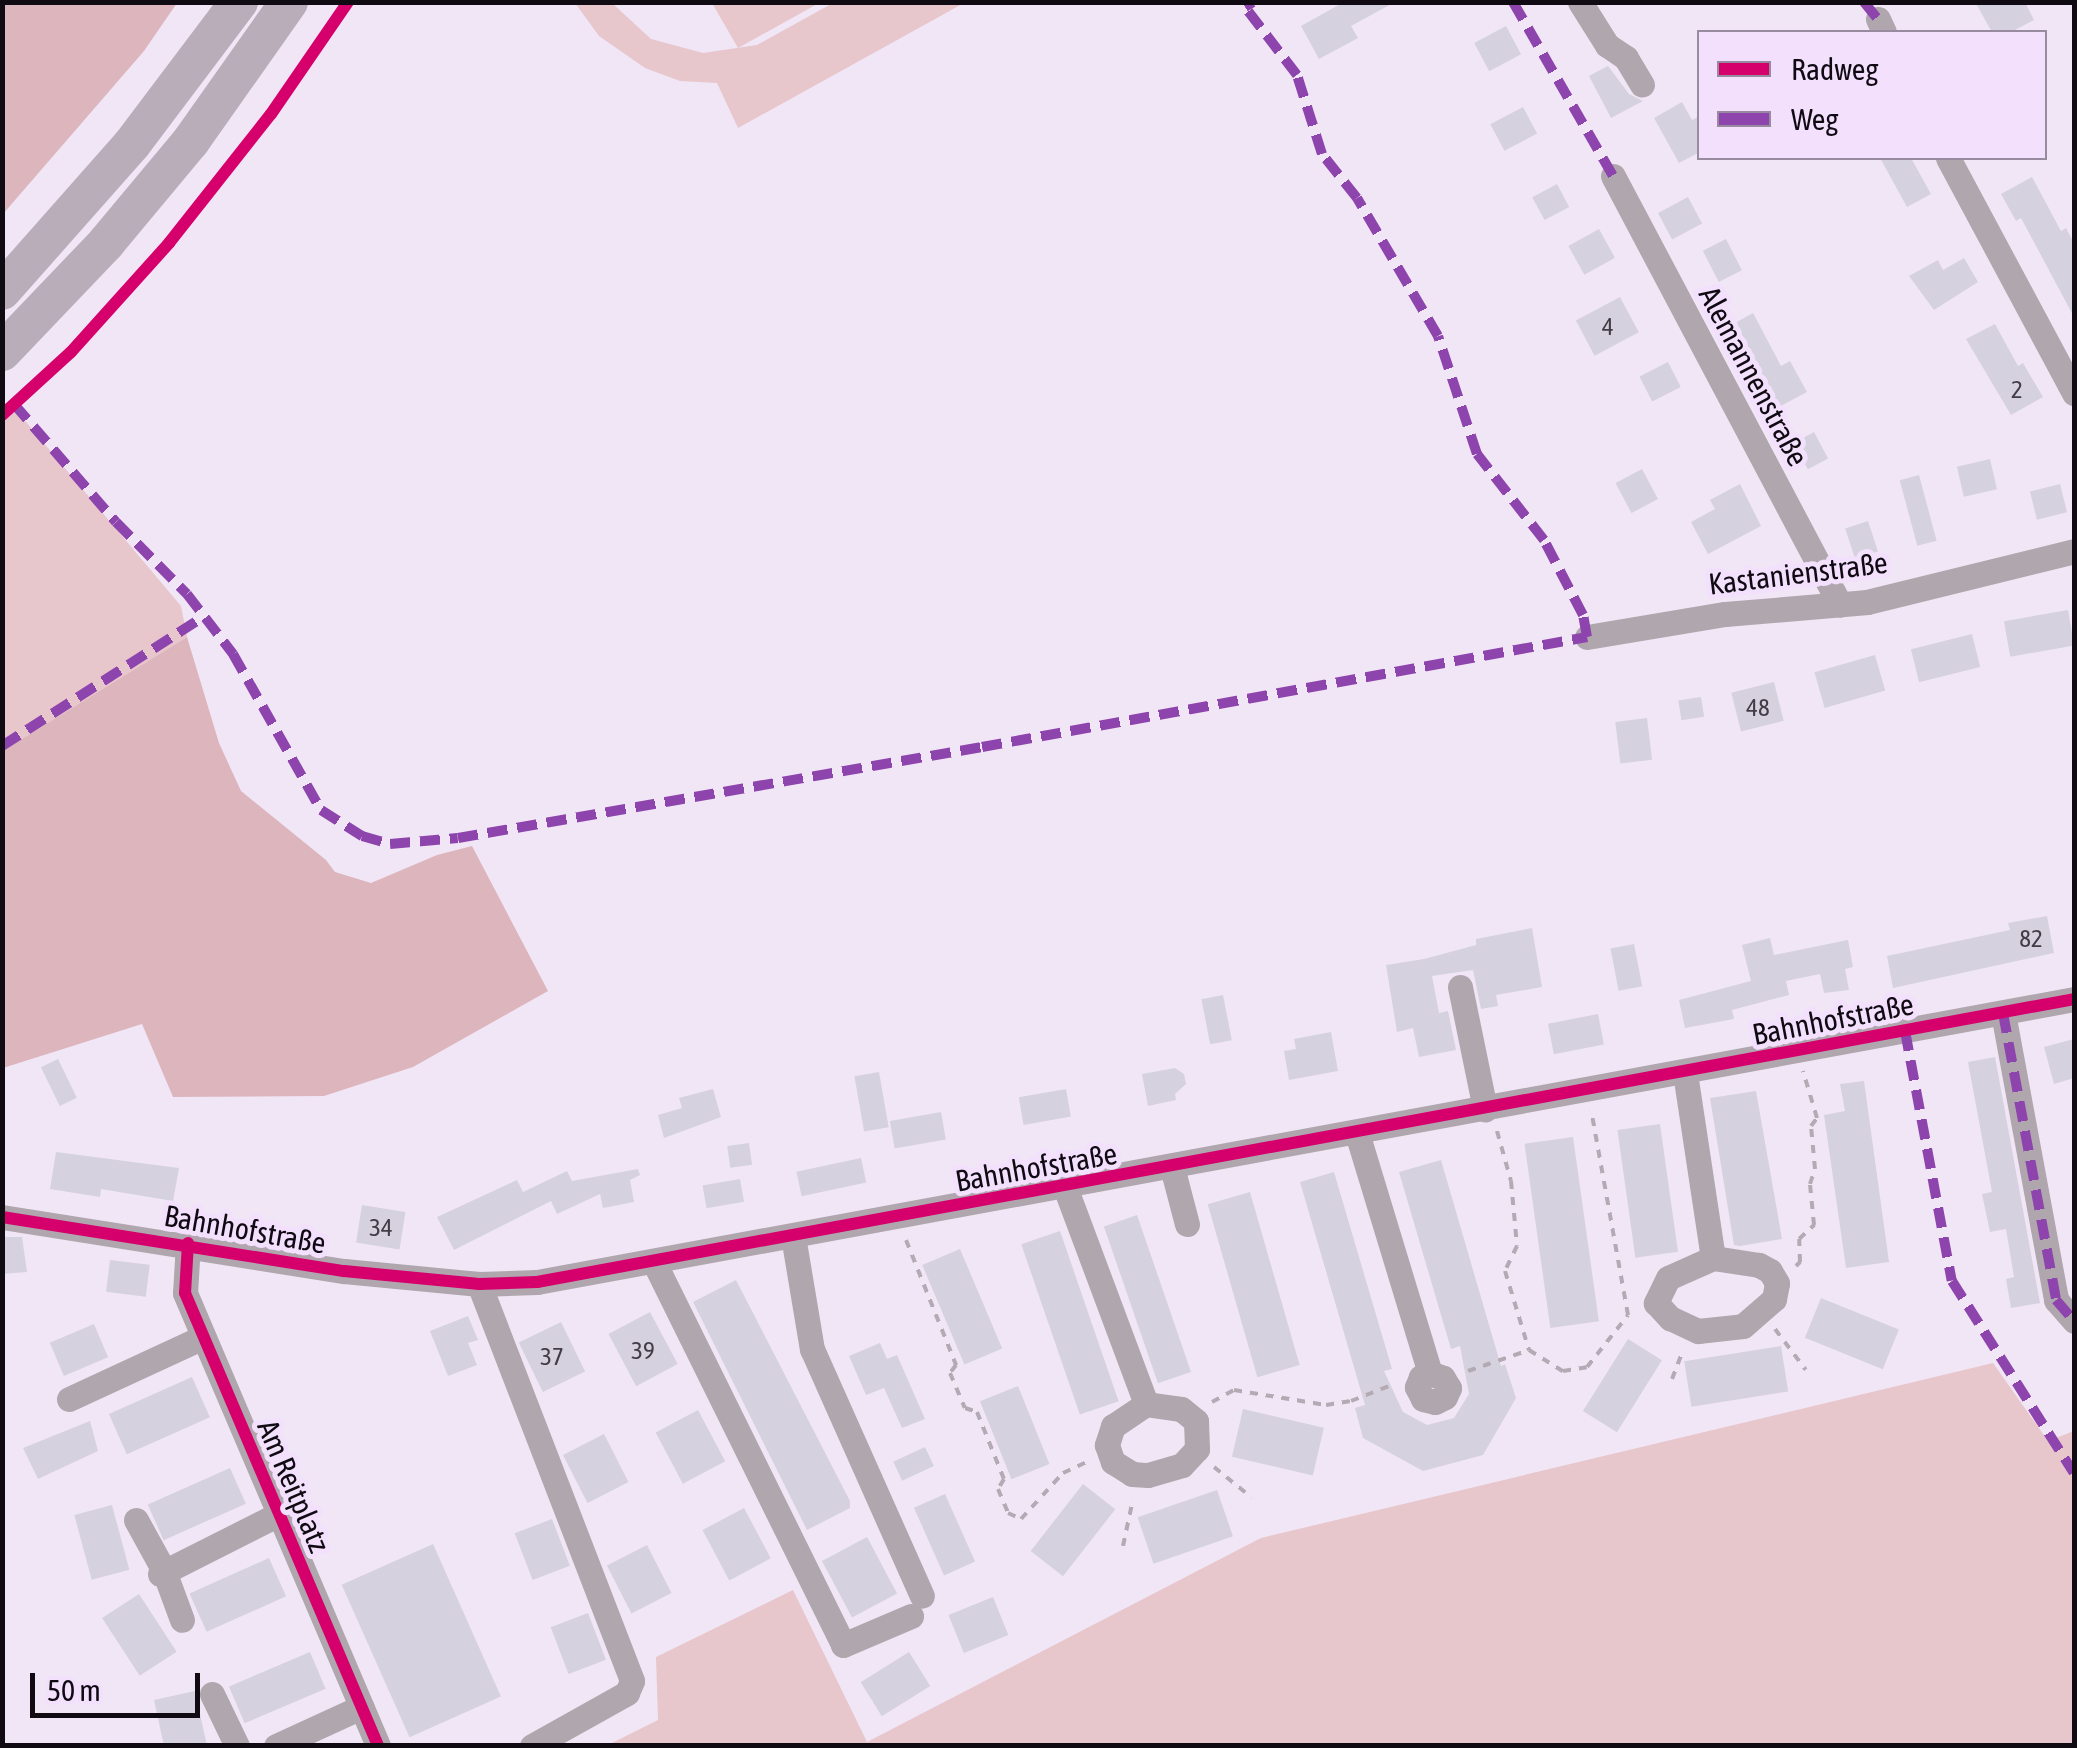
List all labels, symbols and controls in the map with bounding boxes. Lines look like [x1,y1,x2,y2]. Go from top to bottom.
legend [1697,30,2047,160]
text: Radweg [1791,52,1878,86]
text: Weg [1791,102,1838,136]
street label: Alemannenstraße [1692,280,1816,472]
house number: 4 [1602,311,1614,341]
house number: 2 [2011,374,2023,404]
street label: Kastanienstraße [1706,544,1890,602]
house number: 48 [1746,692,1770,722]
house number: 82 [2019,923,2043,953]
street label: Bahnhofstraße [1749,986,1917,1052]
street label: Bahnhofstraße [952,1135,1120,1199]
street label: Bahnhofstraße [161,1197,329,1261]
house number: 34 [369,1212,393,1242]
house number: 39 [631,1335,655,1365]
house number: 37 [540,1341,564,1371]
street label: Am Reitplatz [250,1414,338,1558]
scale bar [35,1653,205,1715]
text: 50 m [47,1673,101,1707]

